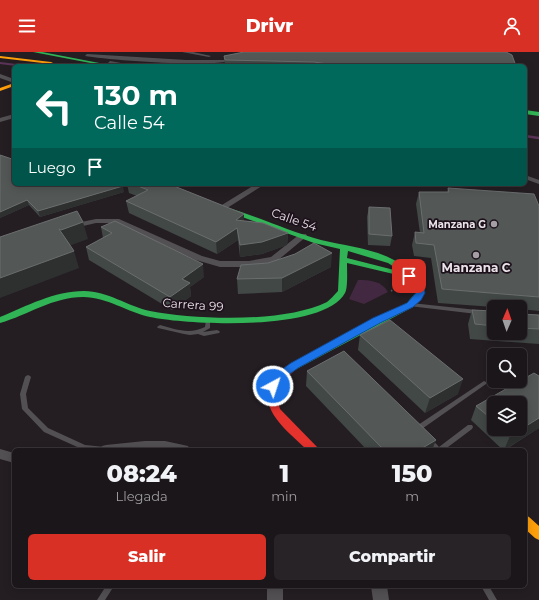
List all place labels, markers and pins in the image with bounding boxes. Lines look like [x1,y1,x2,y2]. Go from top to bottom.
place label: Manzana G [428,218,486,231]
marker: Manzana G [489,219,499,229]
marker: Manzana C [471,250,481,260]
pin [392,259,426,293]
place label: Manzana C [442,260,511,275]

